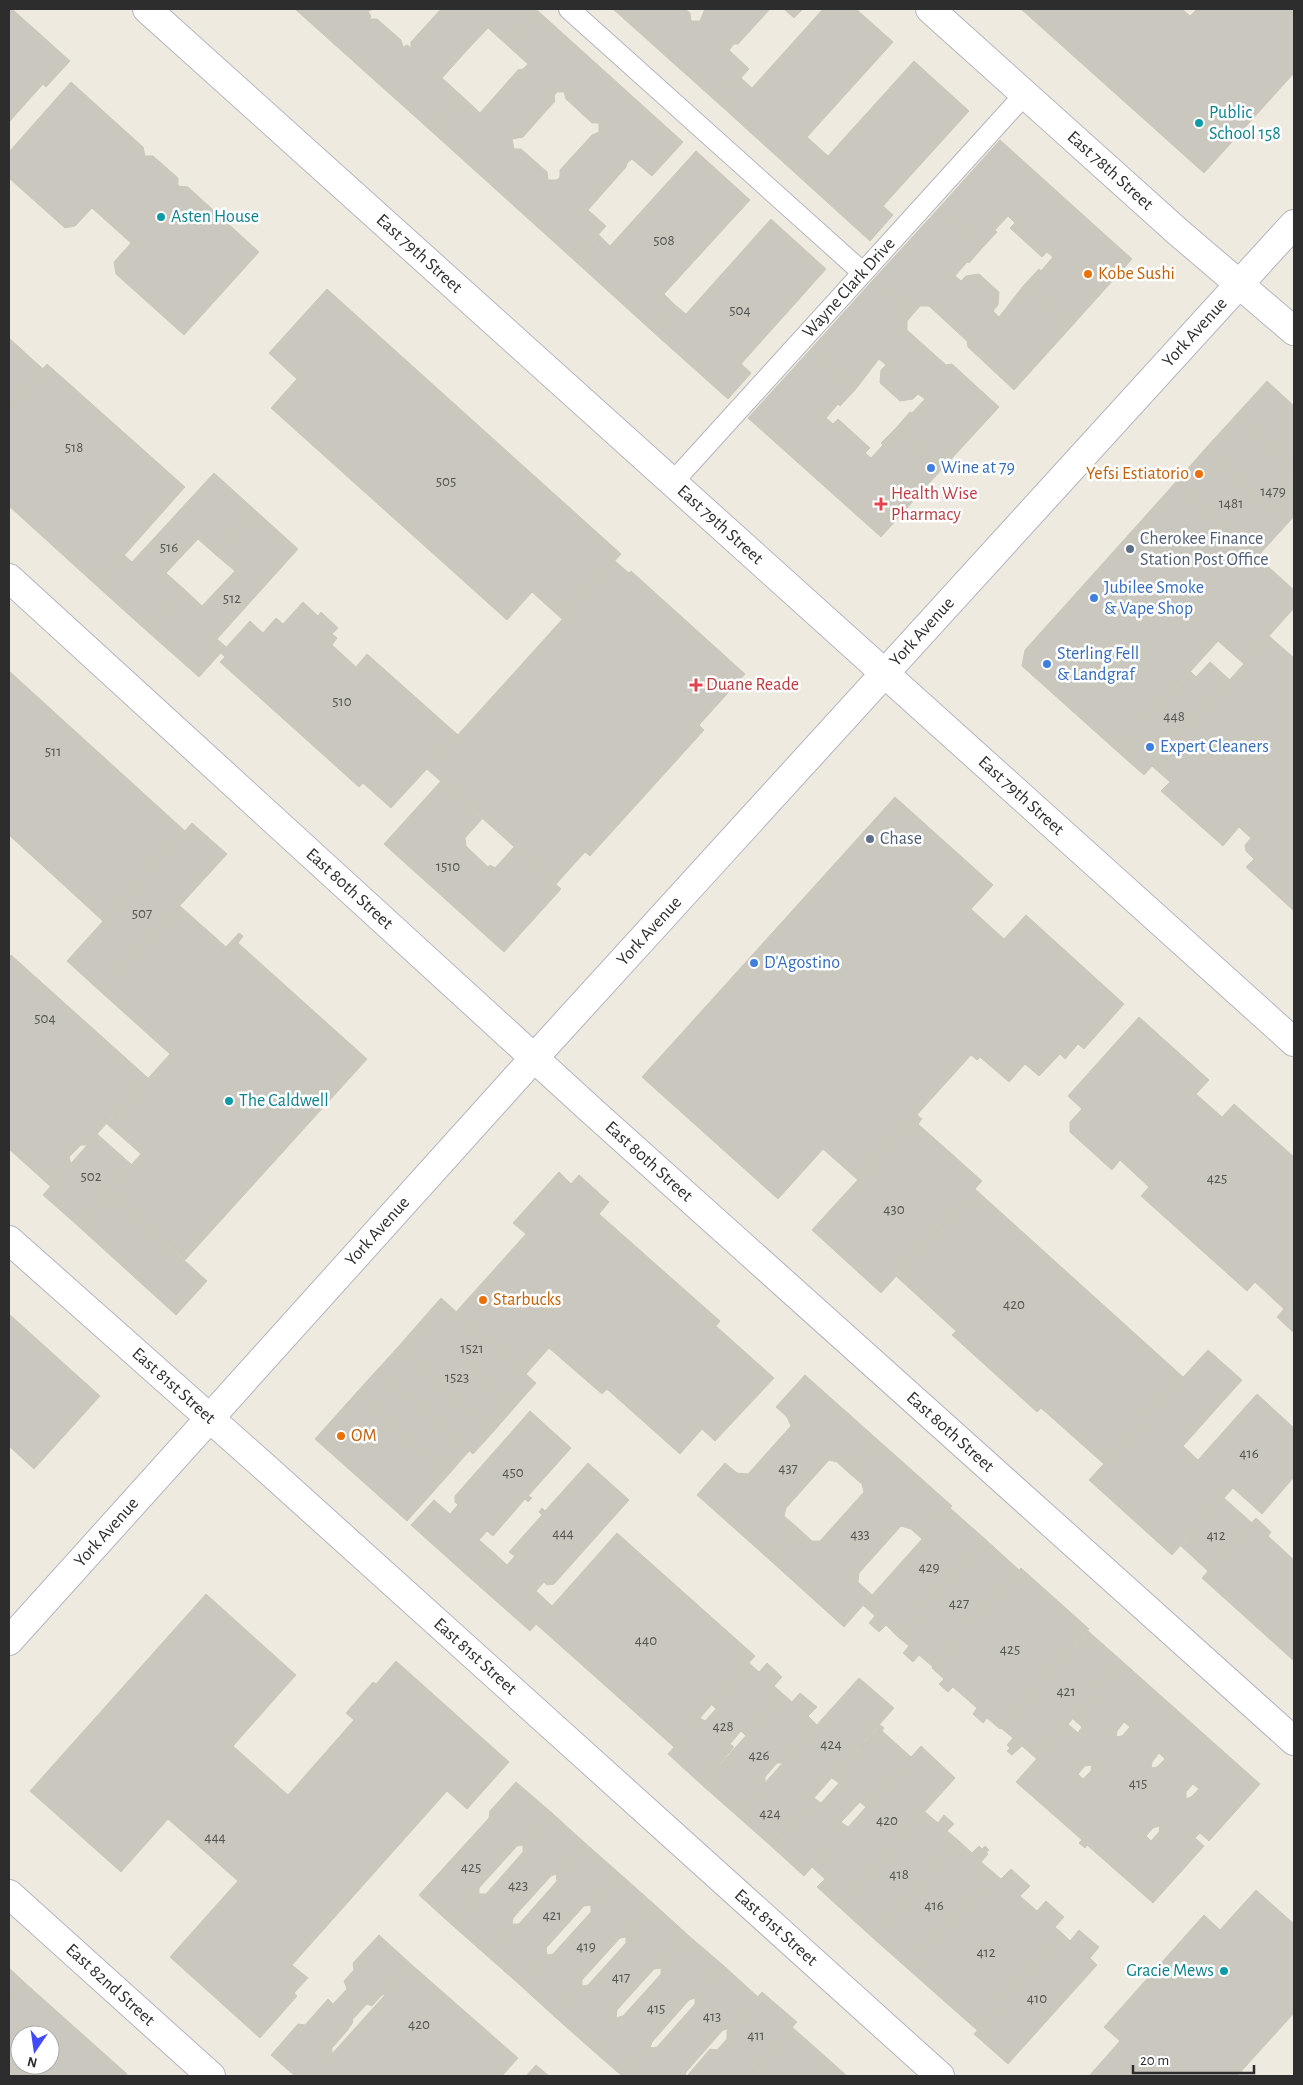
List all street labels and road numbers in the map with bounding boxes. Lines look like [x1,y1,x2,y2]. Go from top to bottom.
street label: East 78th Street [1064,128,1157,214]
street label: East 79th Street [373,211,466,297]
street label: Wayne Clark Drive [799,235,899,341]
street label: York Avenue [1159,295,1231,371]
street label: East 79th Street [674,482,766,568]
street label: York Avenue [886,594,958,670]
street label: East 79th Street [974,753,1067,839]
street label: East 80th Street [302,845,396,933]
street label: York Avenue [614,893,685,969]
street label: East 80th Street [601,1118,696,1206]
street label: York Avenue [342,1193,413,1270]
street label: East 81st Street [128,1345,219,1428]
street label: East 80th Street [903,1389,997,1476]
street label: York Avenue [71,1494,142,1571]
street label: East 81st Street [430,1615,520,1698]
street label: East 81st Street [731,1886,821,1970]
street label: East 82nd Street [62,1941,158,2030]

